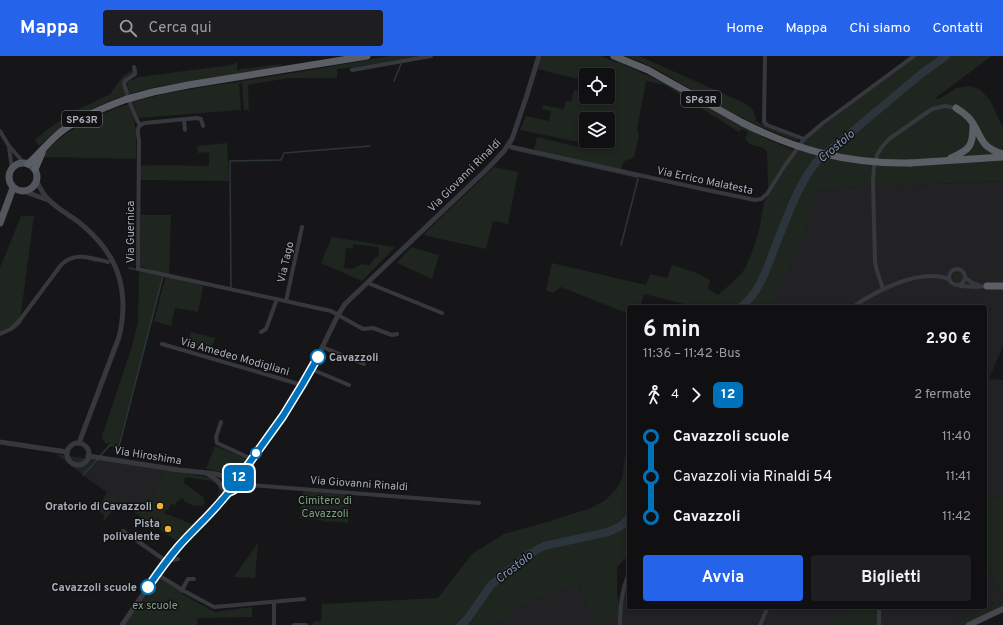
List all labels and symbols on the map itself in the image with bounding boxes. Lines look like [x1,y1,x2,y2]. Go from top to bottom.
road number: SP63R [681,91,721,107]
road number: SP63R [62,111,102,127]
water label: Crostolo [815,126,859,167]
street label: Via Giovanni Rinaldi [425,136,504,215]
street label: Via Errico Malatesta [655,164,754,198]
street label: Via Guernica [124,201,138,263]
street label: Via Tago [274,240,297,284]
street label: Via Amedeo Modigliani [179,335,291,379]
marker: Cavazzoli [310,349,326,365]
place label: Cavazzoli [329,351,378,365]
street label: Via Hiroshima [113,444,183,468]
unlabelled marker [250,447,262,459]
line badge: 12 [221,465,257,491]
street label: Via Giovanni Rinaldi [310,474,408,494]
park label: Cimitero di Cavazzoli [298,494,352,521]
place label: Oratorio di Cavazzoli [45,500,152,514]
marker: Oratorio di Cavazzoli [155,501,165,511]
place label: Pista polivalente [103,517,160,544]
marker: Pista polivalente [163,524,173,534]
water label: Crostolo [493,548,537,587]
marker: Cavazzoli scuole [140,579,156,595]
place label: Cavazzoli scuole [52,581,137,595]
park label: ex scuole [132,599,178,613]

